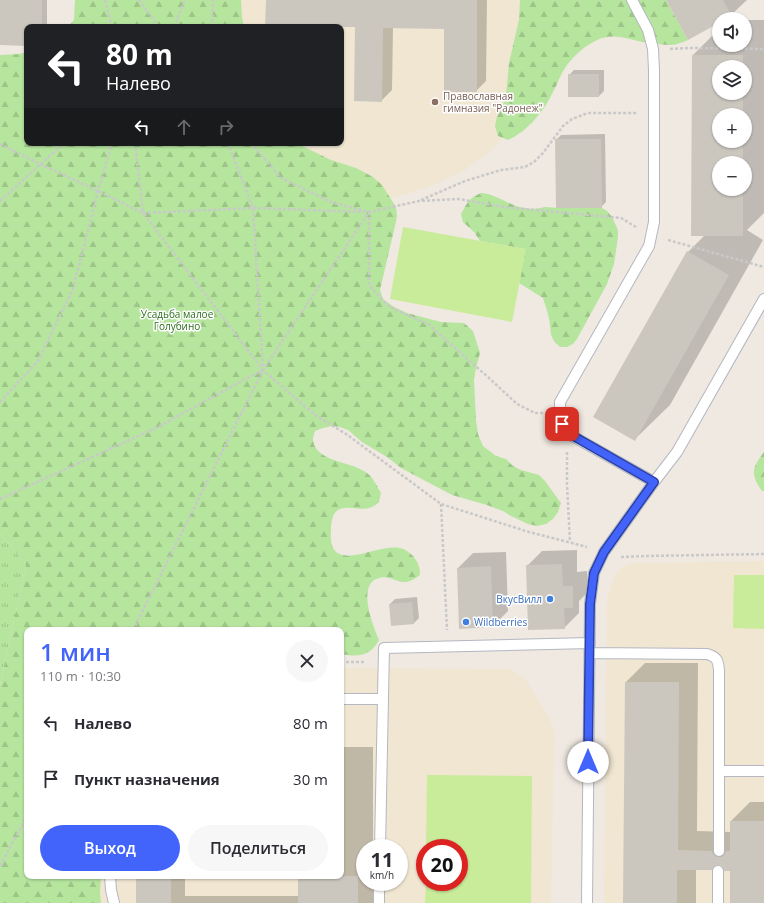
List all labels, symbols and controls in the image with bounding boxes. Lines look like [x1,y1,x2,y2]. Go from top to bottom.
map controls [712,12,752,196]
button: sound [712,12,752,52]
text: 80 m [106,35,173,73]
icon: left [40,40,92,92]
button: layers [712,60,752,100]
text: Налево [106,71,171,95]
place label: Православная гимназия "Радонеж" [443,89,543,115]
marker: Православная гимназия "Радонеж" [430,97,440,107]
button: + [712,108,752,148]
icon: left [131,116,153,138]
icon: ahead [173,116,195,138]
icon: right [215,116,237,138]
button: − [712,156,752,196]
park label: Усадьба малое Голубино [141,307,214,333]
pin [545,407,579,441]
icon: arrive [551,413,573,435]
place label: ВкусВилл [496,592,542,606]
marker: ВкусВилл [545,594,555,604]
place label: Wildberries [474,615,527,629]
marker: Wildberries [461,617,471,627]
text: 1 мин [40,635,111,668]
button: close [286,640,328,682]
text: 110 m · 10:30 [40,667,121,685]
icon: left [40,712,62,734]
text: Налево [74,713,132,733]
text: 80 m [293,713,328,733]
position arrow [567,741,609,783]
icon: arrive [40,768,62,790]
text: Пункт назначения [74,769,220,789]
text: 30 m [293,769,328,789]
button: Выход [40,825,180,871]
button: Поделиться [188,825,328,871]
speed limit sign: 20 [416,839,468,891]
text: 11 [371,846,393,873]
text: km/h [370,868,394,882]

